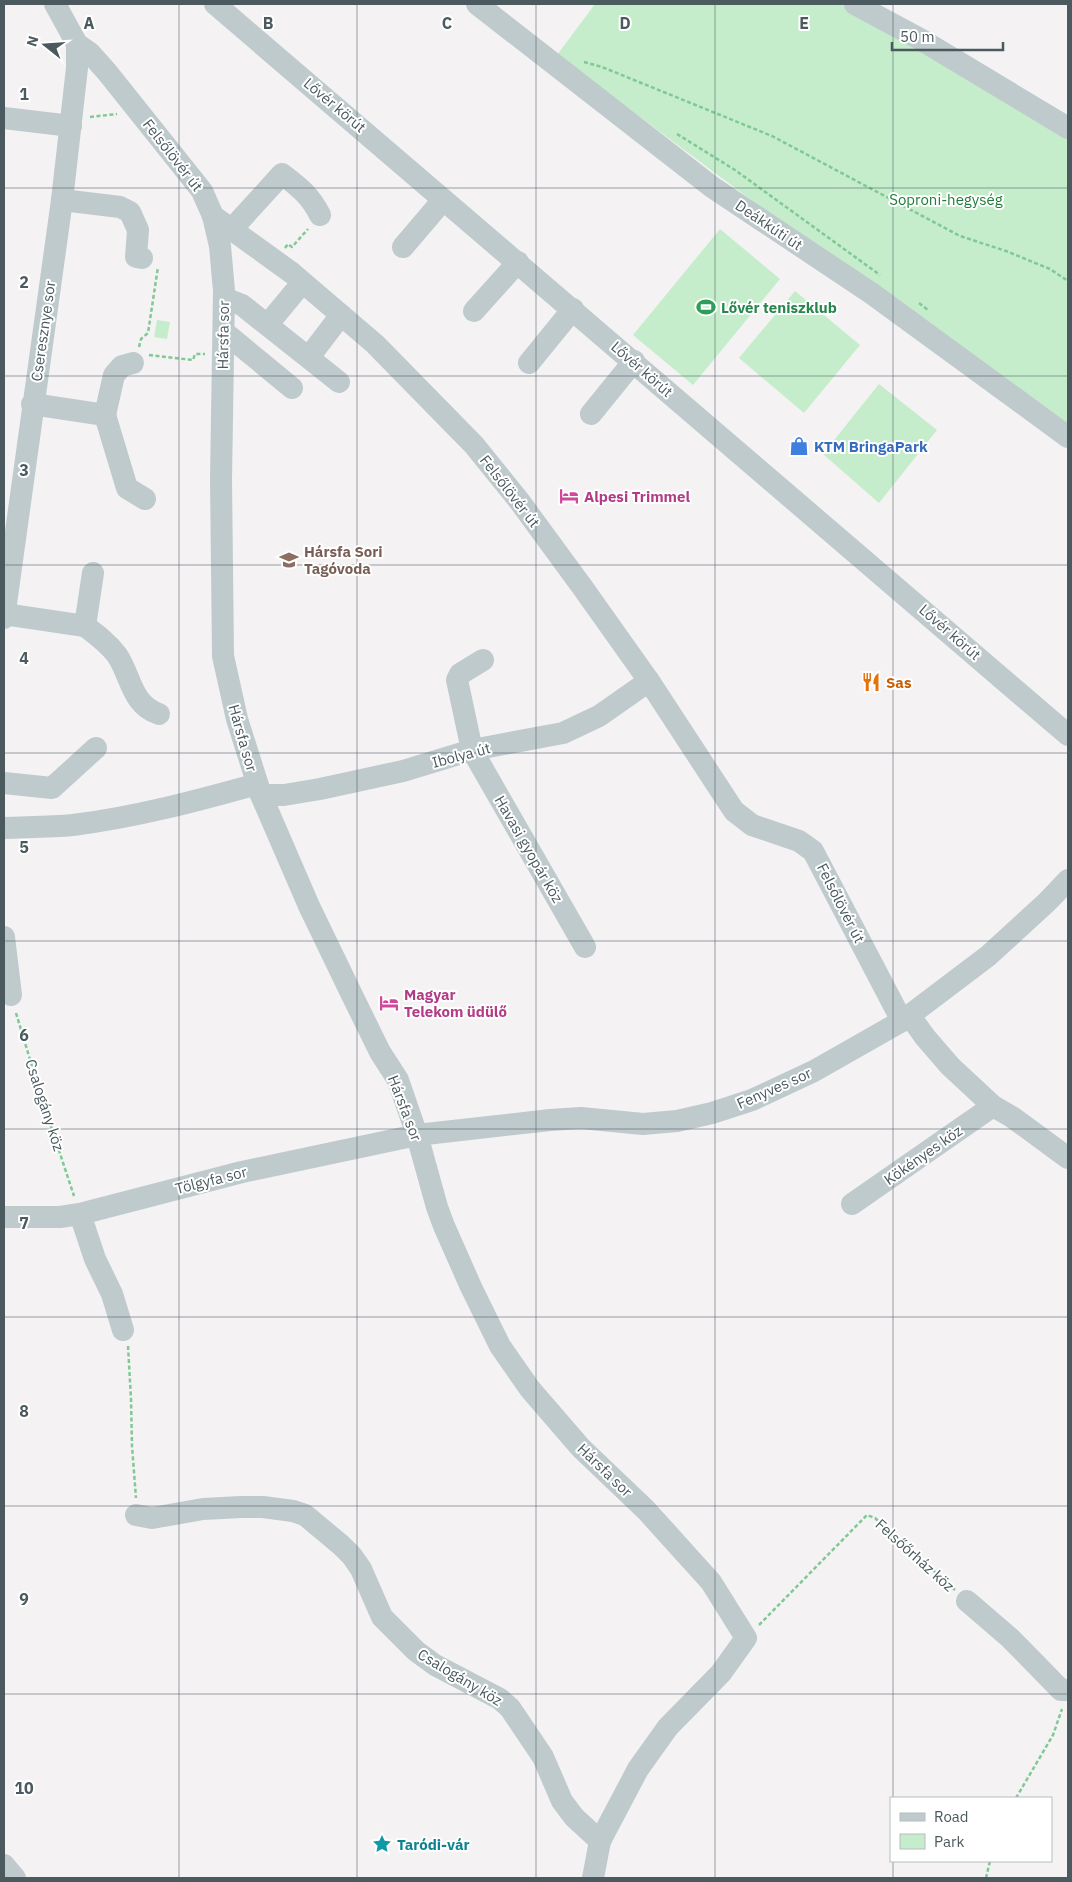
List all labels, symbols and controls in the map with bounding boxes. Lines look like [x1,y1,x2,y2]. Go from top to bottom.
text: A [84,13,95,33]
text: B [263,13,274,33]
text: C [442,13,452,33]
text: D [619,13,631,33]
text: E [799,13,809,33]
north arrow [20,20,70,70]
scale bar [892,20,1003,52]
text: 50 m [900,27,935,46]
text: N [22,34,43,49]
street label: Lővér körút [300,73,370,137]
text: 1 [19,84,29,104]
street label: Felsőlövér út [139,115,207,195]
park label: Soproni-hegység [889,190,1003,209]
street label: Deákkúti út [732,196,806,254]
text: 2 [19,272,29,292]
street label: Cseresznye sor [27,279,60,383]
sports icon: Lővér teniszklub [695,296,717,318]
place label: Lővér teniszklub [721,298,837,317]
street label: Hársfa sor [213,300,233,370]
street label: Lővér körút [607,337,677,401]
shop icon: KTM BringaPark [788,435,810,457]
place label: KTM BringaPark [814,437,928,456]
street label: Felsőlövér út [476,451,544,531]
text: 3 [19,460,29,480]
hotel icon: Alpesi Trimmel [558,485,580,507]
place label: Alpesi Trimmel [584,487,690,506]
place label: Hársfa Sori Tagóvoda [304,542,383,578]
school or university icon: Hársfa Sori Tagóvoda [278,549,300,571]
street label: Lővér körút [915,600,985,664]
text: 4 [19,648,29,668]
restaurant icon: Sas [860,671,882,693]
place label: Sas [886,673,912,692]
street label: Hársfa sor [224,702,262,774]
street label: Ibolya út [430,738,492,772]
street label: Havasi gyopár köz [491,792,567,906]
text: 5 [19,837,29,857]
street label: Felsőlövér út [813,860,869,946]
place label: Magyar Telekom üdülő [404,985,507,1021]
hotel icon: Magyar Telekom üdülő [378,992,400,1014]
text: 6 [19,1025,29,1045]
street label: Csalogány köz [21,1057,69,1153]
street label: Fenyves sor [734,1063,815,1113]
street label: Hársfa sor [384,1072,426,1144]
street label: Kökényes köz [880,1121,966,1189]
street label: Tölgyfa sor [173,1162,249,1198]
text: 7 [19,1213,29,1233]
text: 8 [19,1401,29,1421]
street label: Hársfa sor [574,1439,637,1501]
street label: Felsőőrház köz [872,1515,959,1596]
text: 9 [19,1589,29,1609]
street label: Csalogány köz [414,1644,506,1710]
text: 10 [14,1778,34,1798]
legend [890,1797,1052,1862]
text: Road [934,1807,969,1826]
text: Park [934,1832,964,1851]
place icon: Taródi-vár [371,1833,393,1855]
place label: Taródi-vár [397,1835,470,1854]

